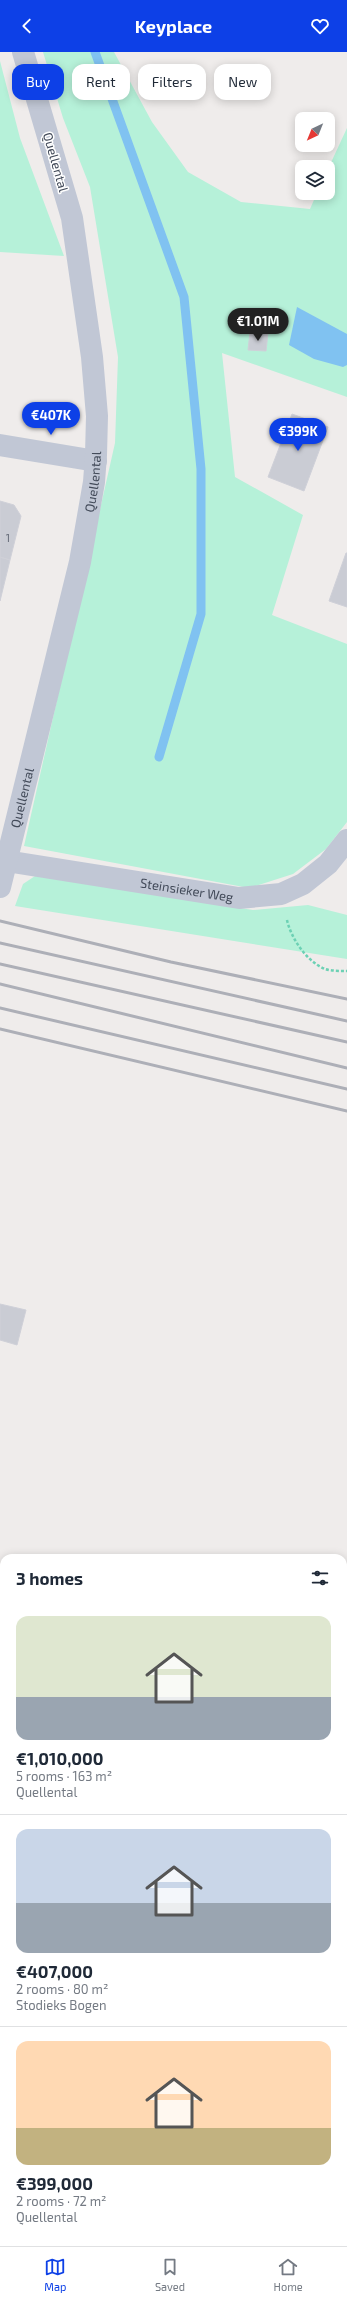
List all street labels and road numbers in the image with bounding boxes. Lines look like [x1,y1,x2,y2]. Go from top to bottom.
street label: Quellental [40,130,72,194]
street label: Quellental [81,451,104,514]
street label: Quellental [7,766,37,829]
street label: Steinsieker Weg [139,874,235,905]

